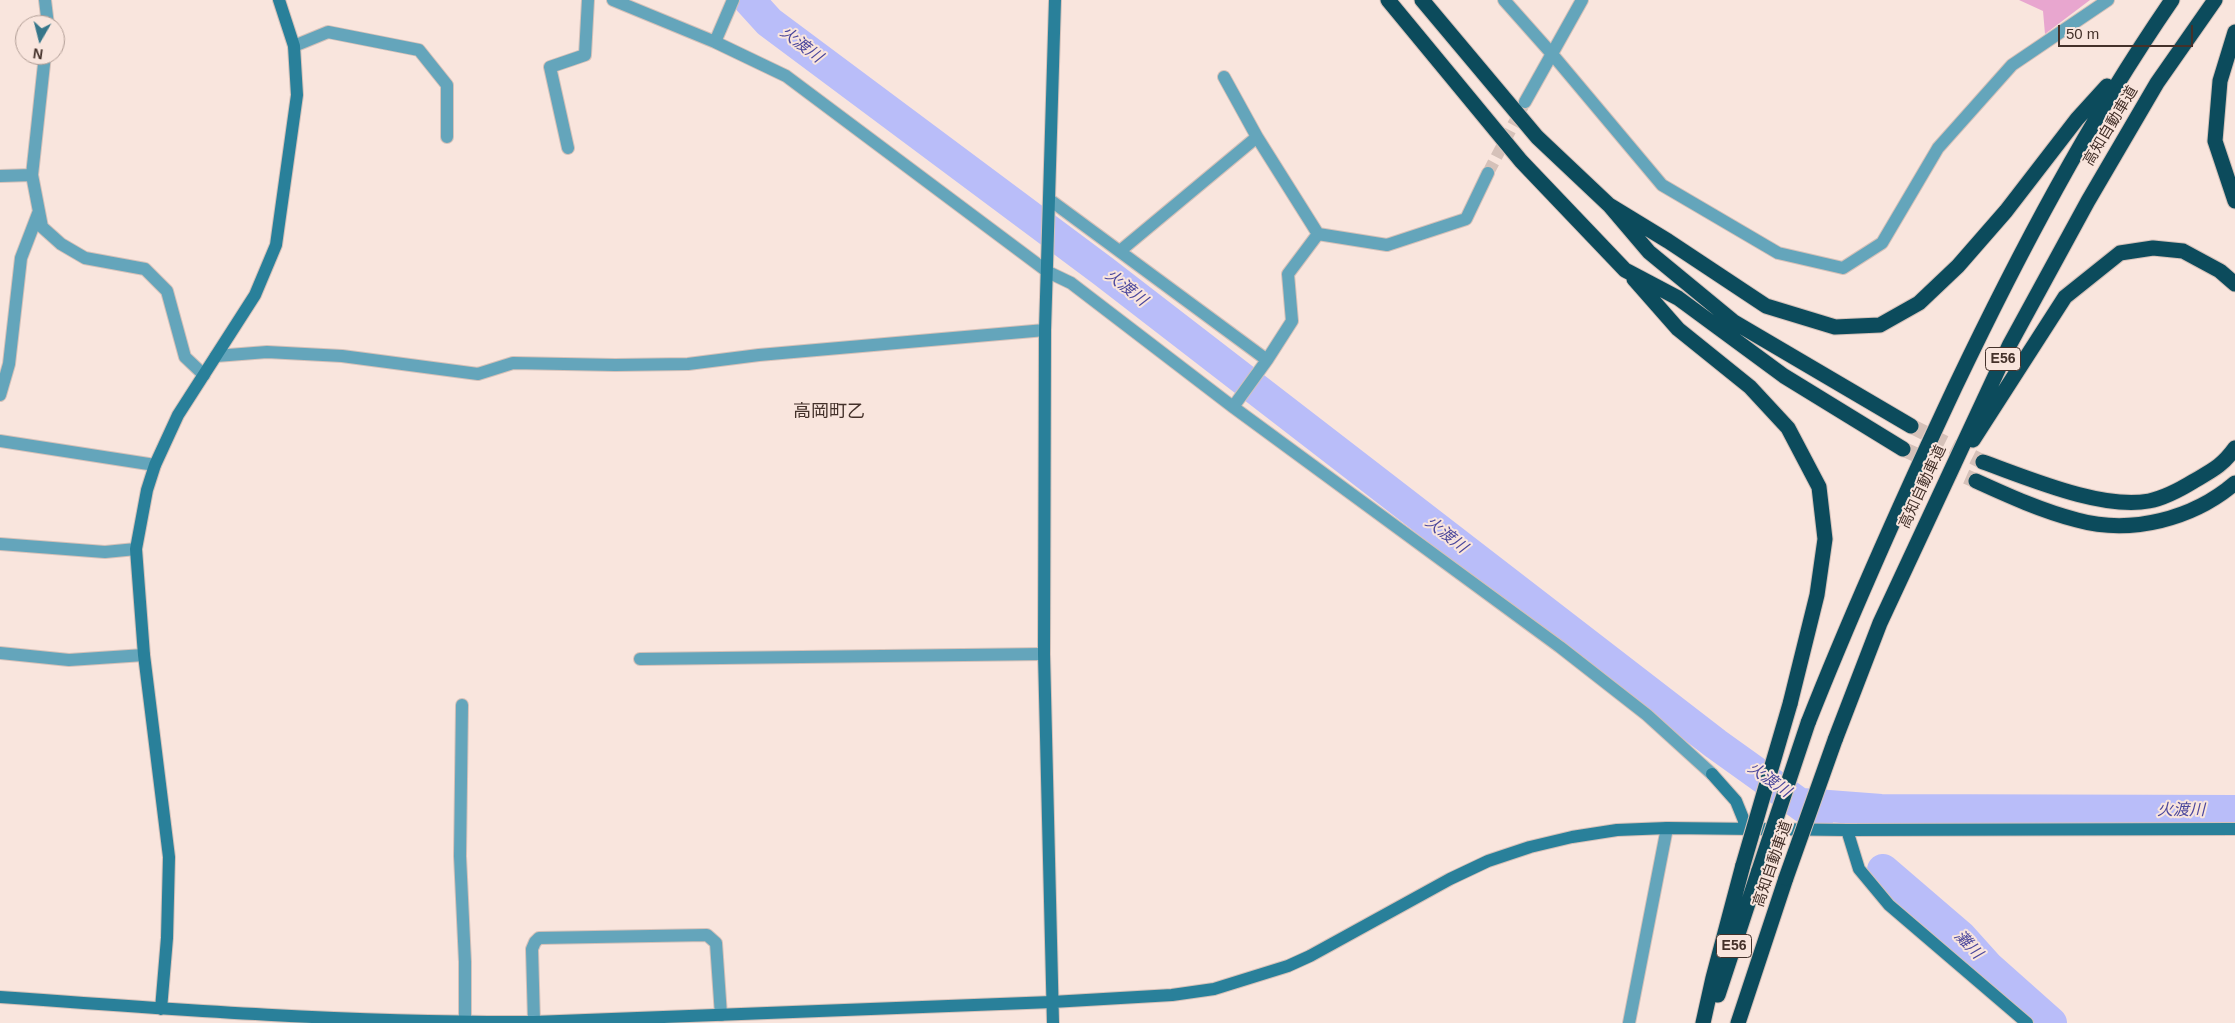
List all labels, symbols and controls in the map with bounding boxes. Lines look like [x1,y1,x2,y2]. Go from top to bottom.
north arrow [15,15,65,65]
scale bar [2060,15,2195,47]
water label: 火渡川 [776,23,826,67]
text: 50 m [2066,25,2099,42]
text: N [32,45,44,62]
street label: 高知自動車道 [2080,83,2142,169]
water label: 火渡川 [1101,266,1151,310]
road number: E56 [1986,348,2020,370]
district label: 高岡町乙 [793,401,865,423]
street label: 高知自動車道 [1896,442,1950,532]
water label: 火渡川 [1421,513,1471,557]
water label: 火渡川 [1744,758,1794,802]
water label: 火渡川 [2157,801,2205,821]
street label: 高知自動車道 [1750,819,1796,909]
water label: 灘川 [1950,927,1986,963]
road number: E56 [1716,934,1752,958]

